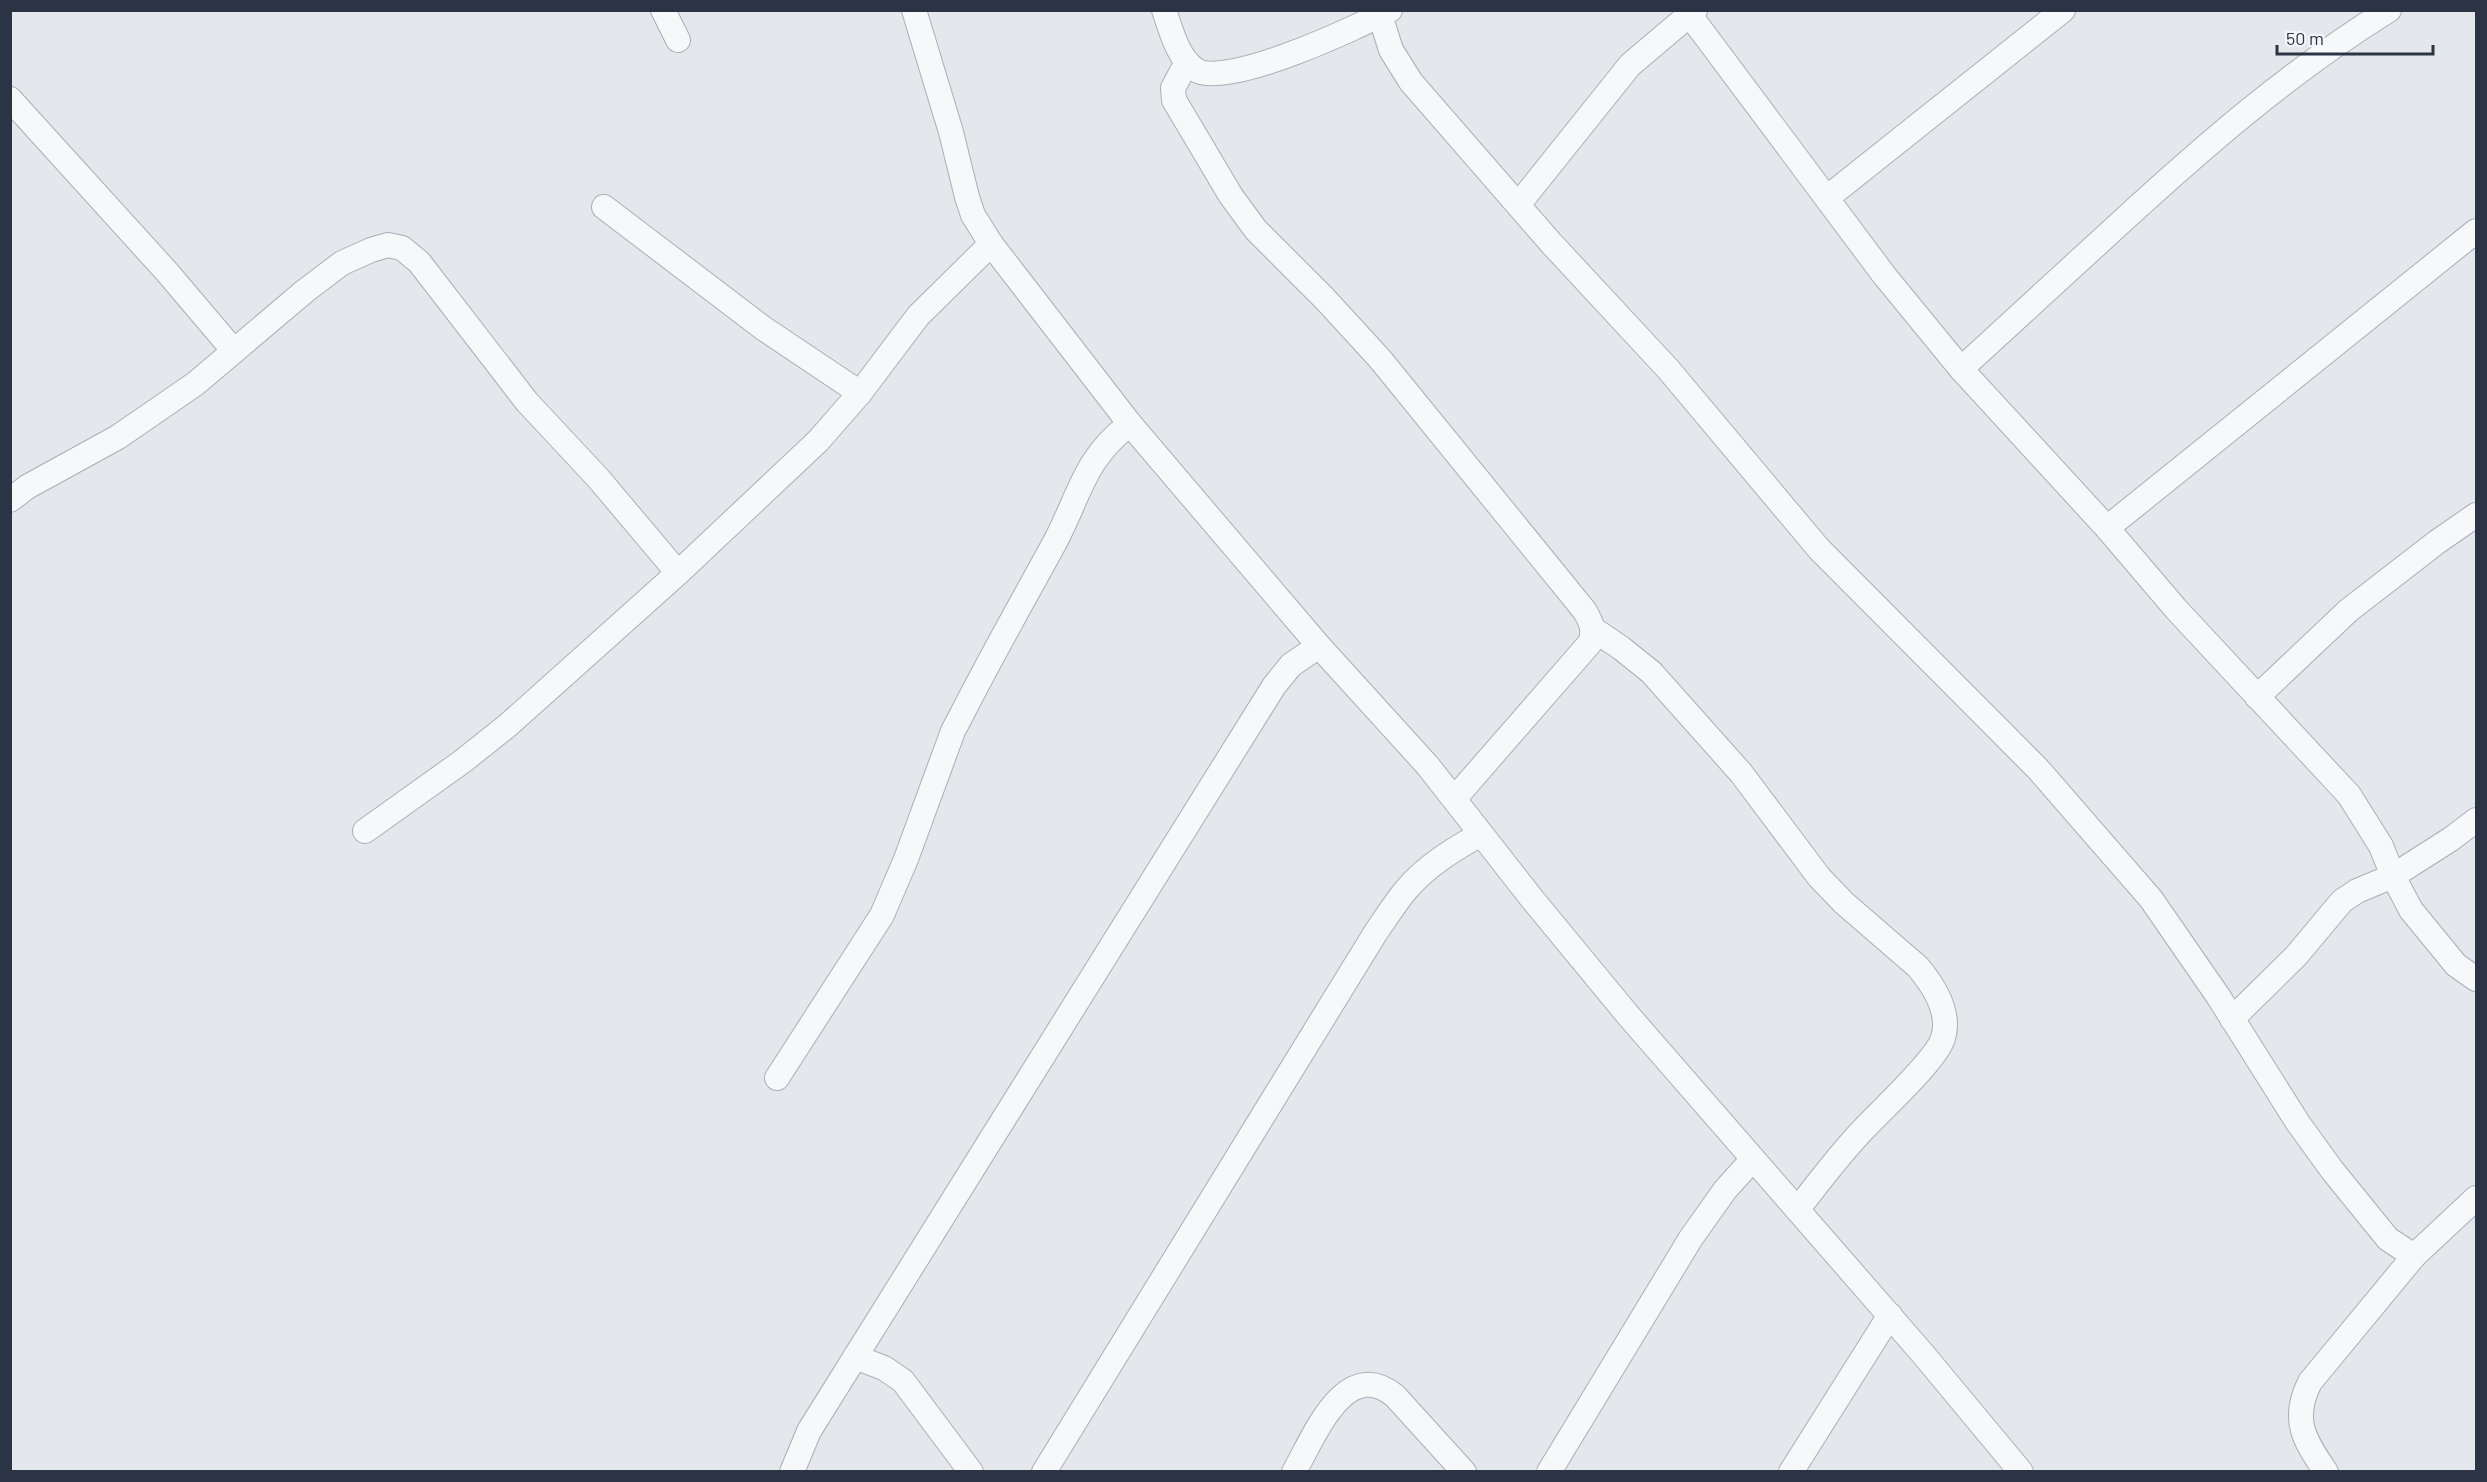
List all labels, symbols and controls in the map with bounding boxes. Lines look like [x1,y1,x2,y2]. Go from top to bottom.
scale bar [2277,18,2433,56]
text: 50 m [2286,27,2324,49]

